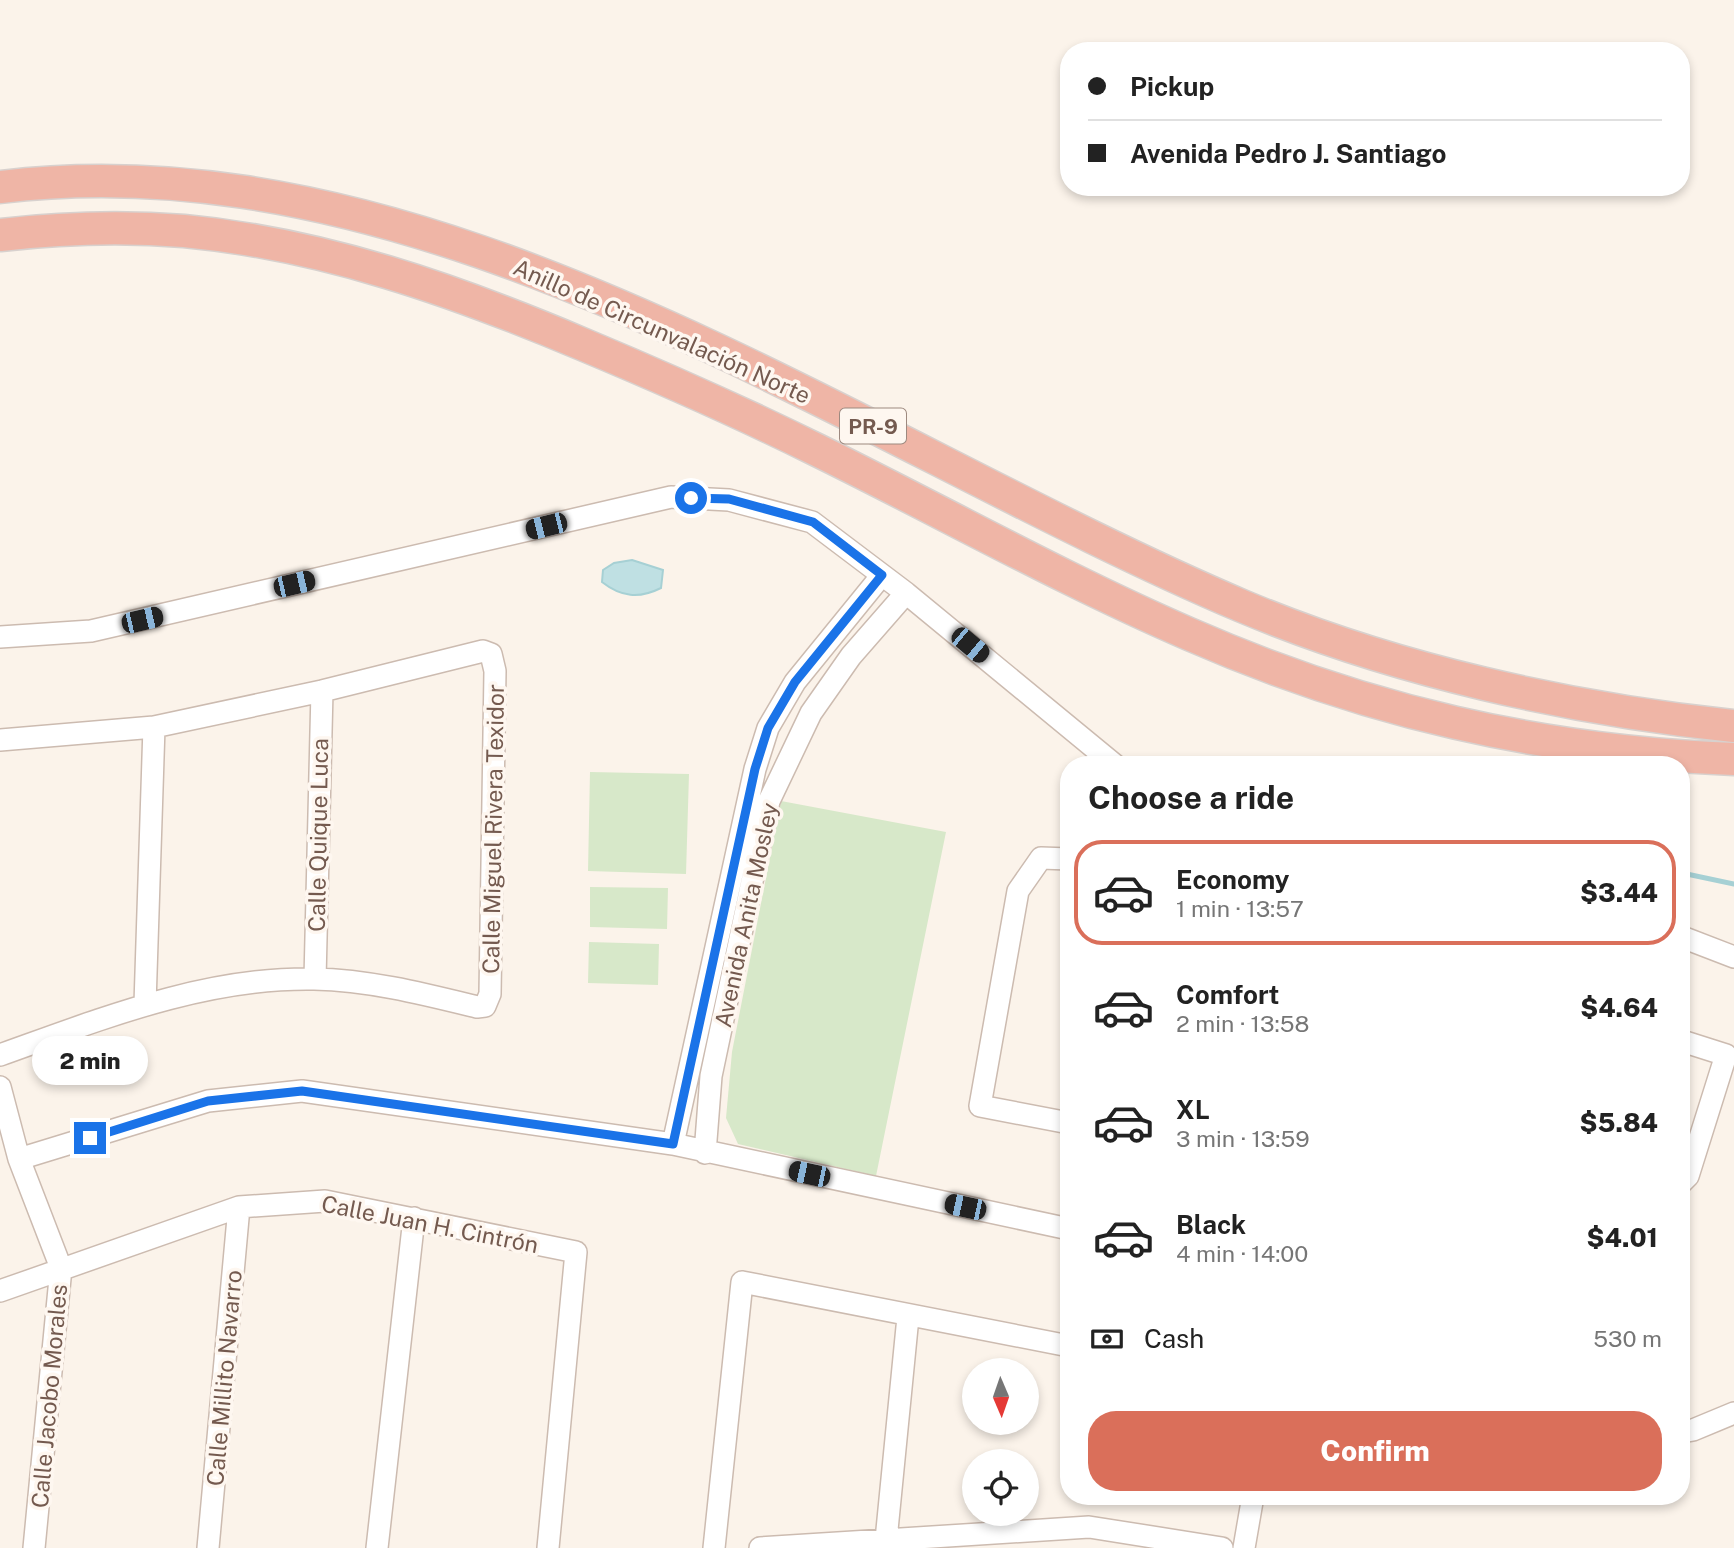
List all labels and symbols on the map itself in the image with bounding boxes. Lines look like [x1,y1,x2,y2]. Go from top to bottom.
street label: Anillo de Circunvalación Norte [509,253,815,409]
road number: PR-9 [840,408,906,444]
route start [675,482,707,514]
car [524,511,569,541]
car [272,569,317,599]
car [120,605,165,635]
car [948,623,993,667]
street label: Calle Miguel Rivera Texidor [477,684,509,974]
street label: Calle Quique Luca [303,738,333,932]
street label: Avenida Anita Mosley [709,800,783,1030]
callout: 2 min [32,1036,148,1086]
route end [74,1122,106,1154]
car [787,1159,832,1189]
street label: Calle Juan H. Cintrón [319,1190,541,1258]
car [943,1192,988,1222]
street label: Calle Millito Navarro [201,1269,247,1487]
street label: Calle Jacobo Morales [26,1283,72,1509]
north arrow [962,1358,1040,1435]

